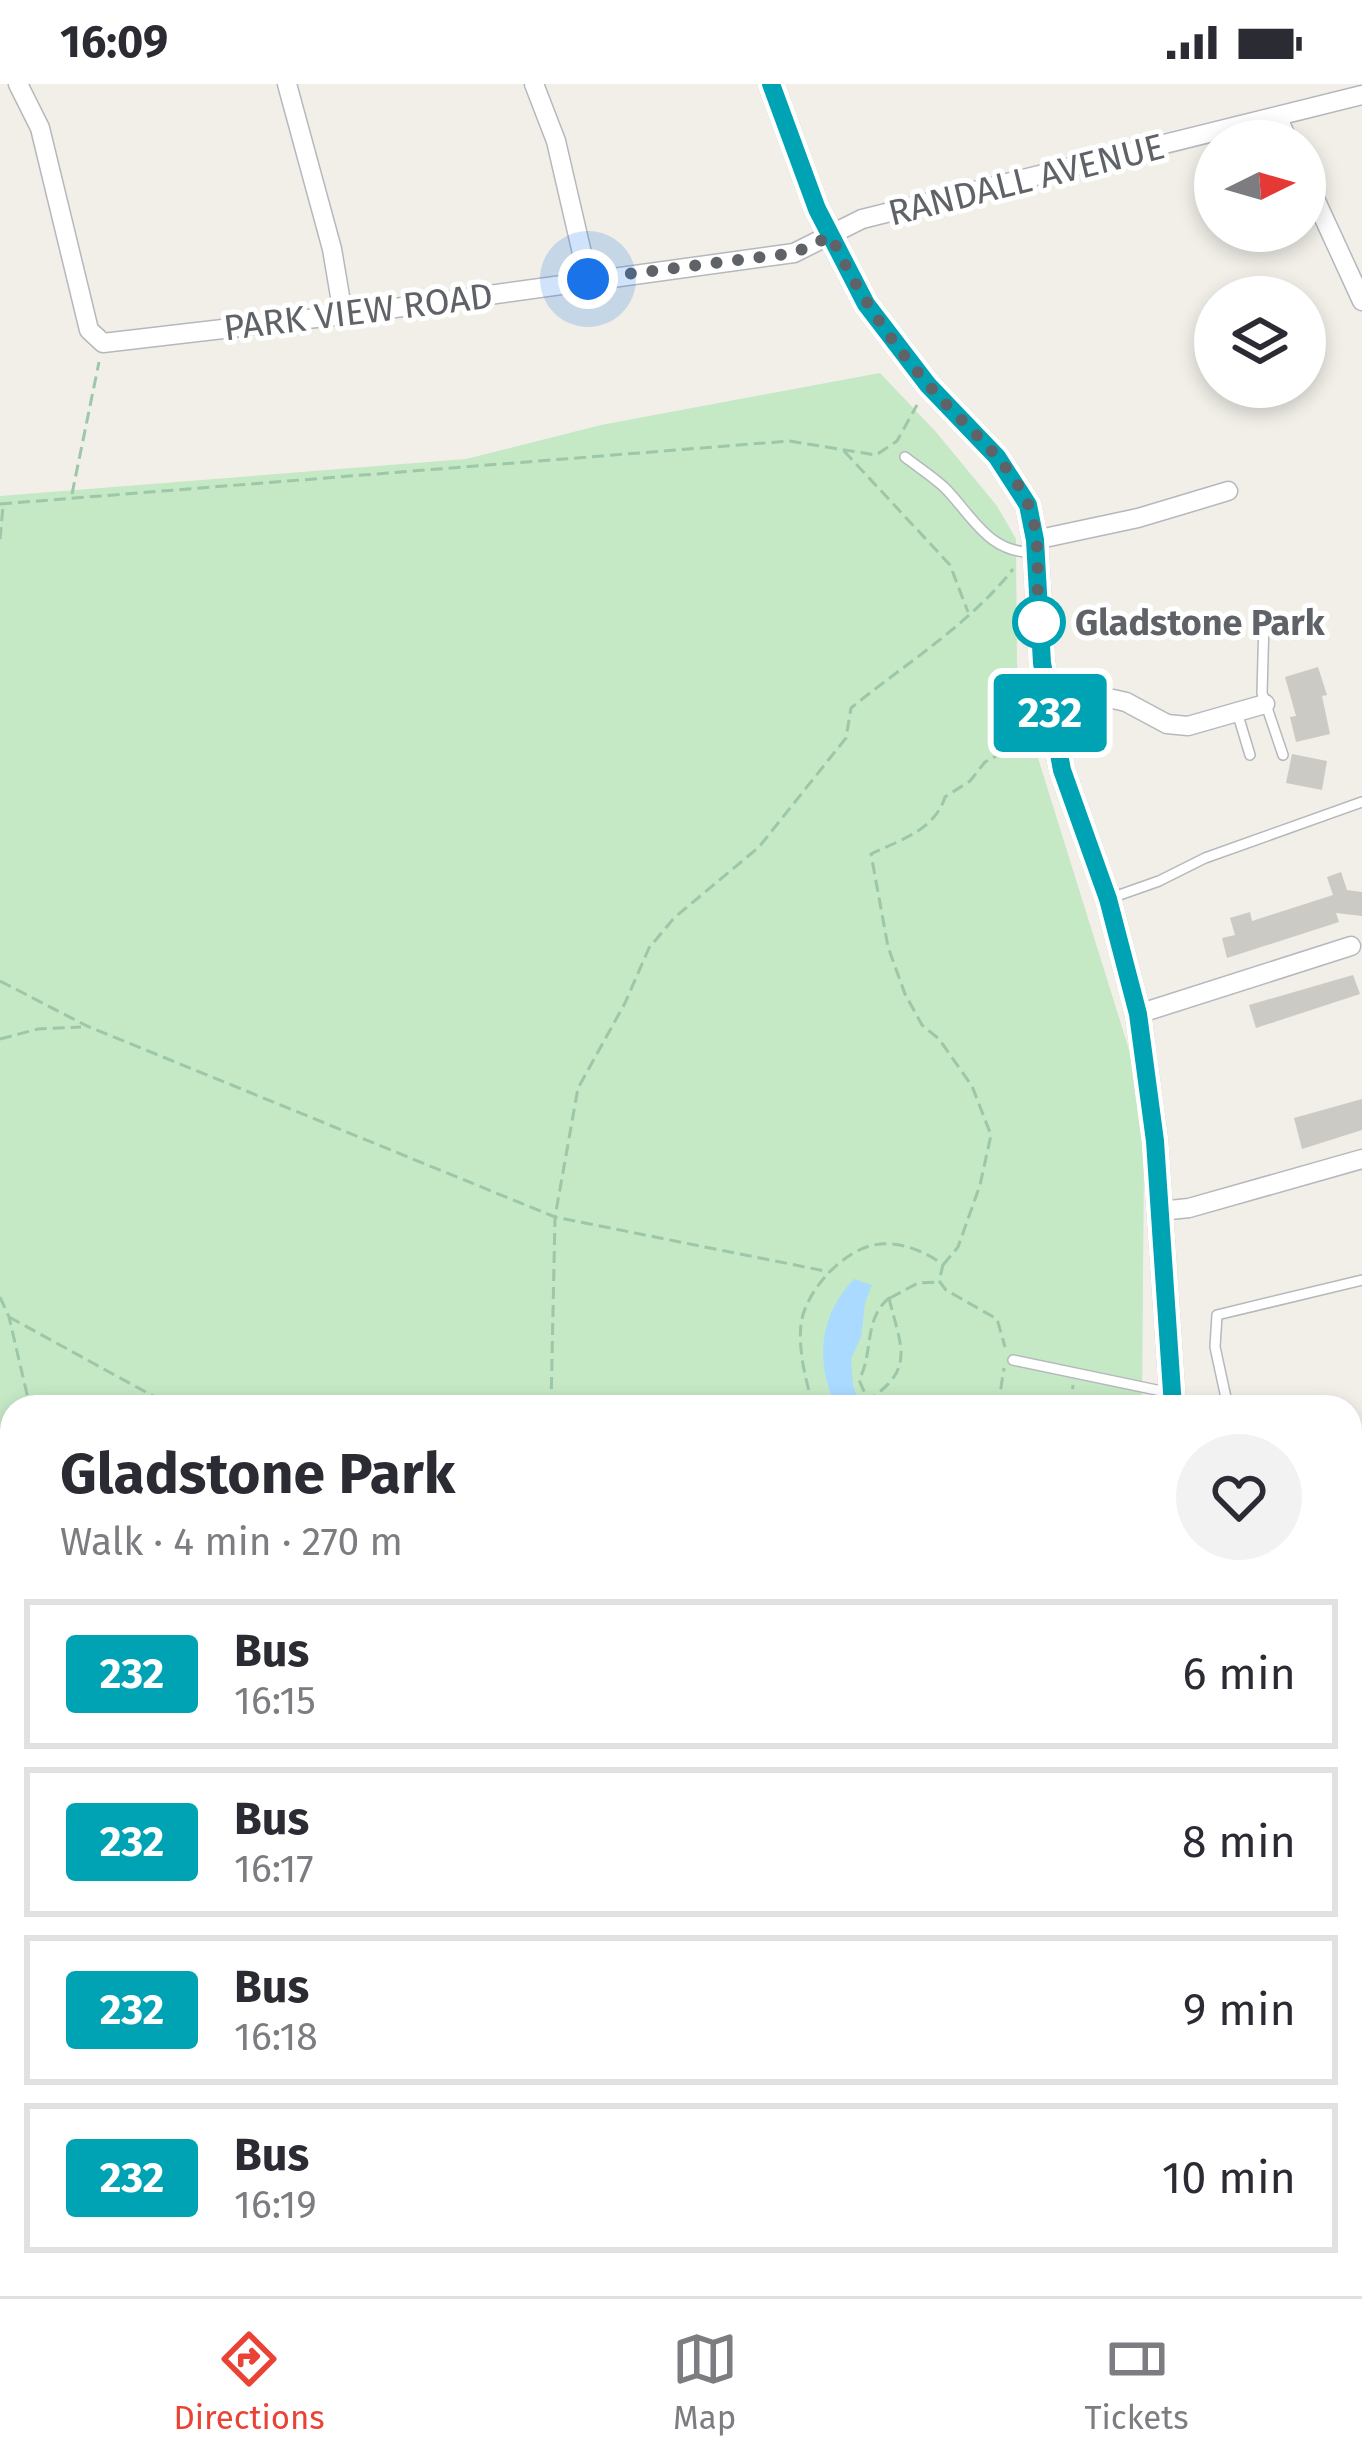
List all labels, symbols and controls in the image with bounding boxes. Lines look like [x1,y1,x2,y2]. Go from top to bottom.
text: 16:09 [60,15,168,69]
north arrow [1194,120,1326,252]
map controls [1194,120,1326,408]
street label: RANDALL AVENUE [884,124,1169,236]
your location [558,249,618,309]
street label: PARK VIEW ROAD [221,274,495,350]
button: layers [1194,276,1326,408]
marker: Gladstone Park [1014,597,1064,647]
place label: Gladstone Park [1075,601,1326,645]
line badge: 232 [981,674,1119,752]
text: 232 [1018,688,1082,738]
button: heart [1176,1434,1302,1560]
text: Gladstone Park [60,1440,455,1508]
text: Walk · 4 min · 270 m [60,1519,403,1565]
text: Bus [234,1624,309,1678]
text: 6 min [1182,1647,1296,1701]
text: 232 [100,1649,164,1699]
text: 16:15 [234,1678,316,1724]
text: Bus [234,1792,309,1846]
text: 8 min [1182,1815,1296,1869]
text: 232 [100,1817,164,1867]
text: 16:17 [234,1846,314,1892]
text: Bus [234,1960,309,2014]
text: 9 min [1183,1983,1296,2037]
text: 232 [100,1985,164,2035]
text: 16:18 [234,2014,318,2060]
text: Bus [234,2128,309,2182]
text: 10 min [1162,2151,1296,2205]
text: 232 [100,2153,164,2203]
text: 16:19 [234,2182,317,2228]
tab: Directions [173,2326,325,2438]
tab: Map [672,2326,738,2438]
tab: Tickets [1085,2326,1189,2438]

